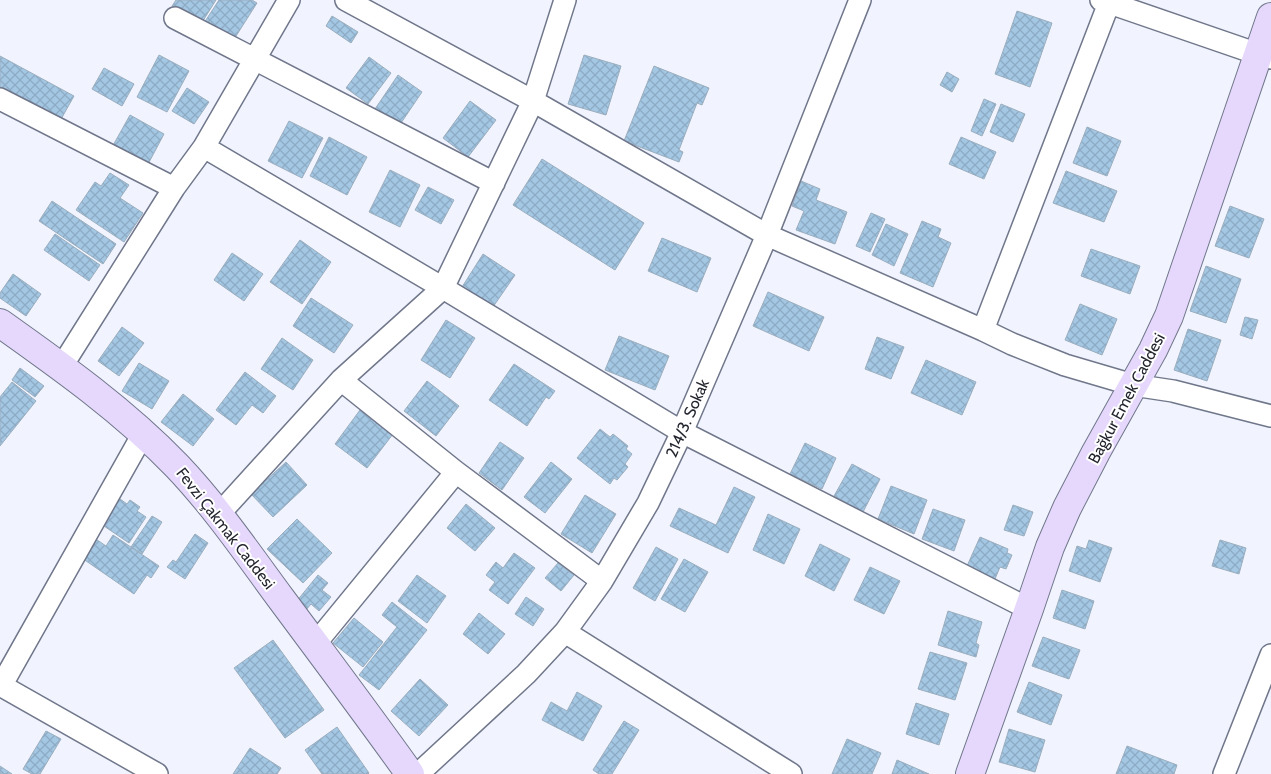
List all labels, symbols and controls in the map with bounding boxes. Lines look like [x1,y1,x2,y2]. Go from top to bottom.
street label: Bağkur Emek Caddesi [1084,330,1169,467]
street label: 214/3. Sokak [662,375,713,460]
street label: Fevzi Çakmak Caddesi [172,464,279,593]

